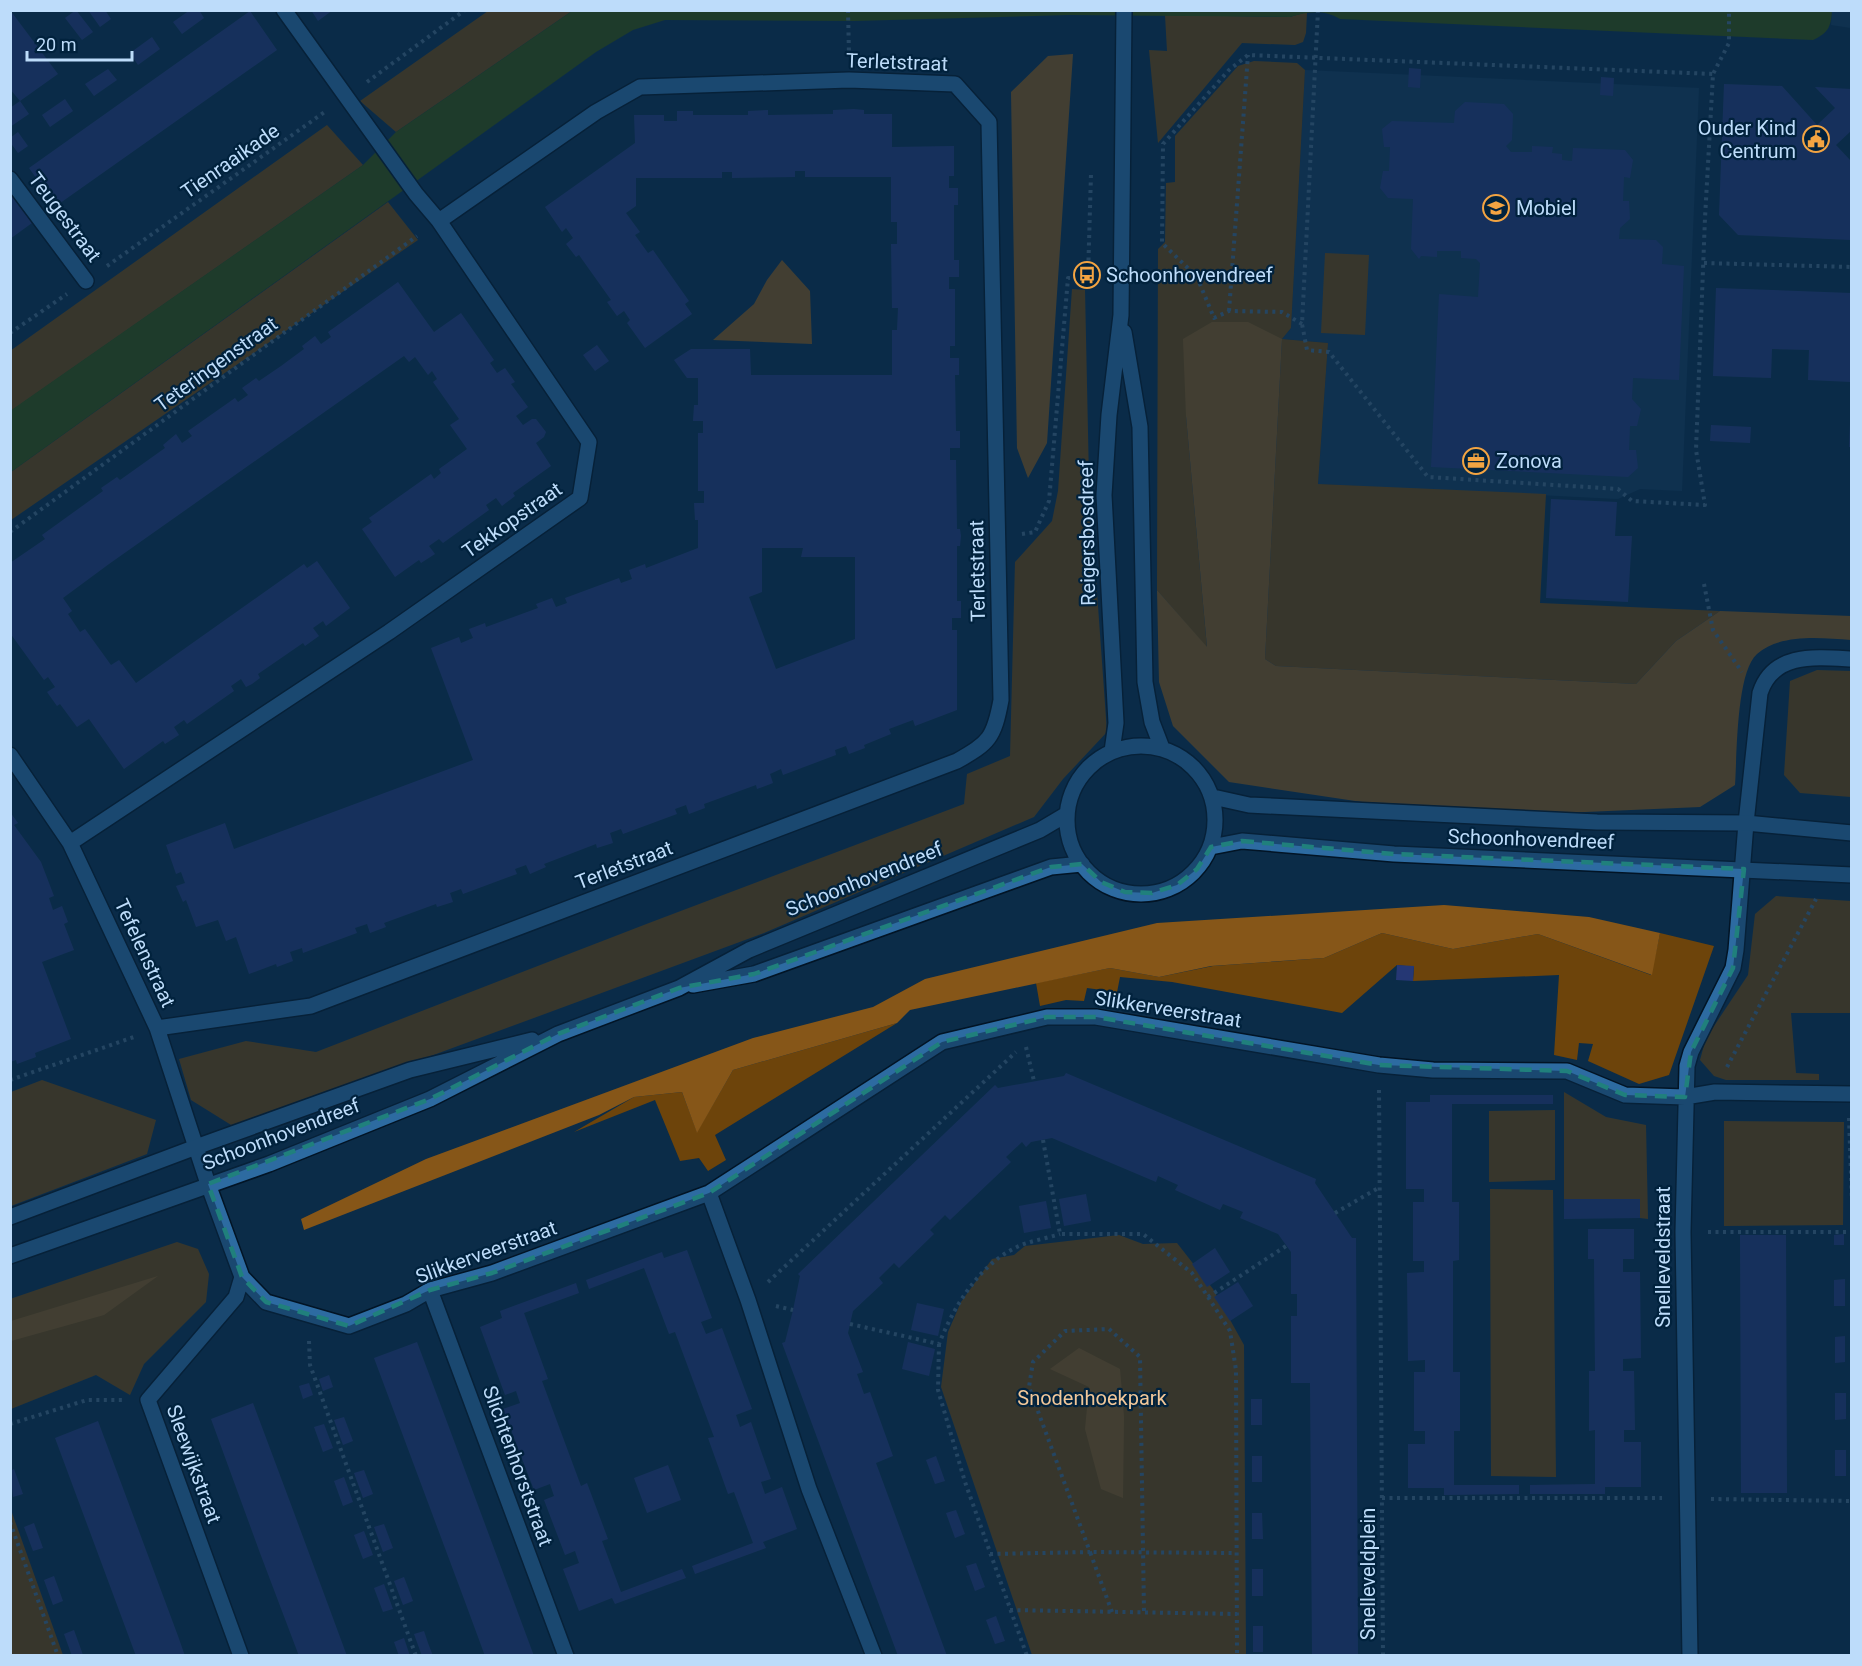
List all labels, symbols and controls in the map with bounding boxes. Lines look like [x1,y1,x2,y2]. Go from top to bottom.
scale bar [27,24,132,62]
text: 20 m [36,34,76,55]
street label: Terletstraat [846,48,948,76]
place label: Ouder Kind Centrum [1698,116,1796,163]
street label: Tienraaikade [176,118,284,204]
public building icon: Ouder Kind Centrum [1801,124,1831,154]
street label: Teugestraat [24,167,106,267]
school or university icon: Mobiel [1481,193,1511,223]
place label: Mobiel [1516,196,1576,220]
bus stop icon: Schoonhovendreef [1072,260,1102,290]
place label: Schoonhovendreef [1106,263,1273,287]
street label: Teteringenstraat [150,311,282,417]
office icon: Zonova [1461,446,1491,476]
place label: Zonova [1496,449,1562,473]
street label: Reigersbosdreef [1074,460,1100,606]
street label: Tekkopstraat [458,477,566,563]
street label: Terletstraat [964,520,990,622]
street label: Schoonhovendreef [1447,824,1615,854]
street label: Terletstraat [572,836,676,894]
street label: Schoonhovendreef [782,837,946,921]
street label: Tefelenstraat [109,895,181,1011]
street label: Slikkerveerstraat [1093,986,1243,1032]
street label: Schoonhovendreef [199,1093,363,1175]
street label: Snelleveldstraat [1651,1186,1675,1328]
street label: Slikkerveerstraat [412,1215,560,1289]
street label: Slichtenhorststraat [478,1383,558,1549]
park label: Snodenhoekpark [1017,1386,1168,1410]
street label: Sleewijkstraat [161,1401,227,1527]
street label: Snelleveldplein [1356,1508,1380,1640]

